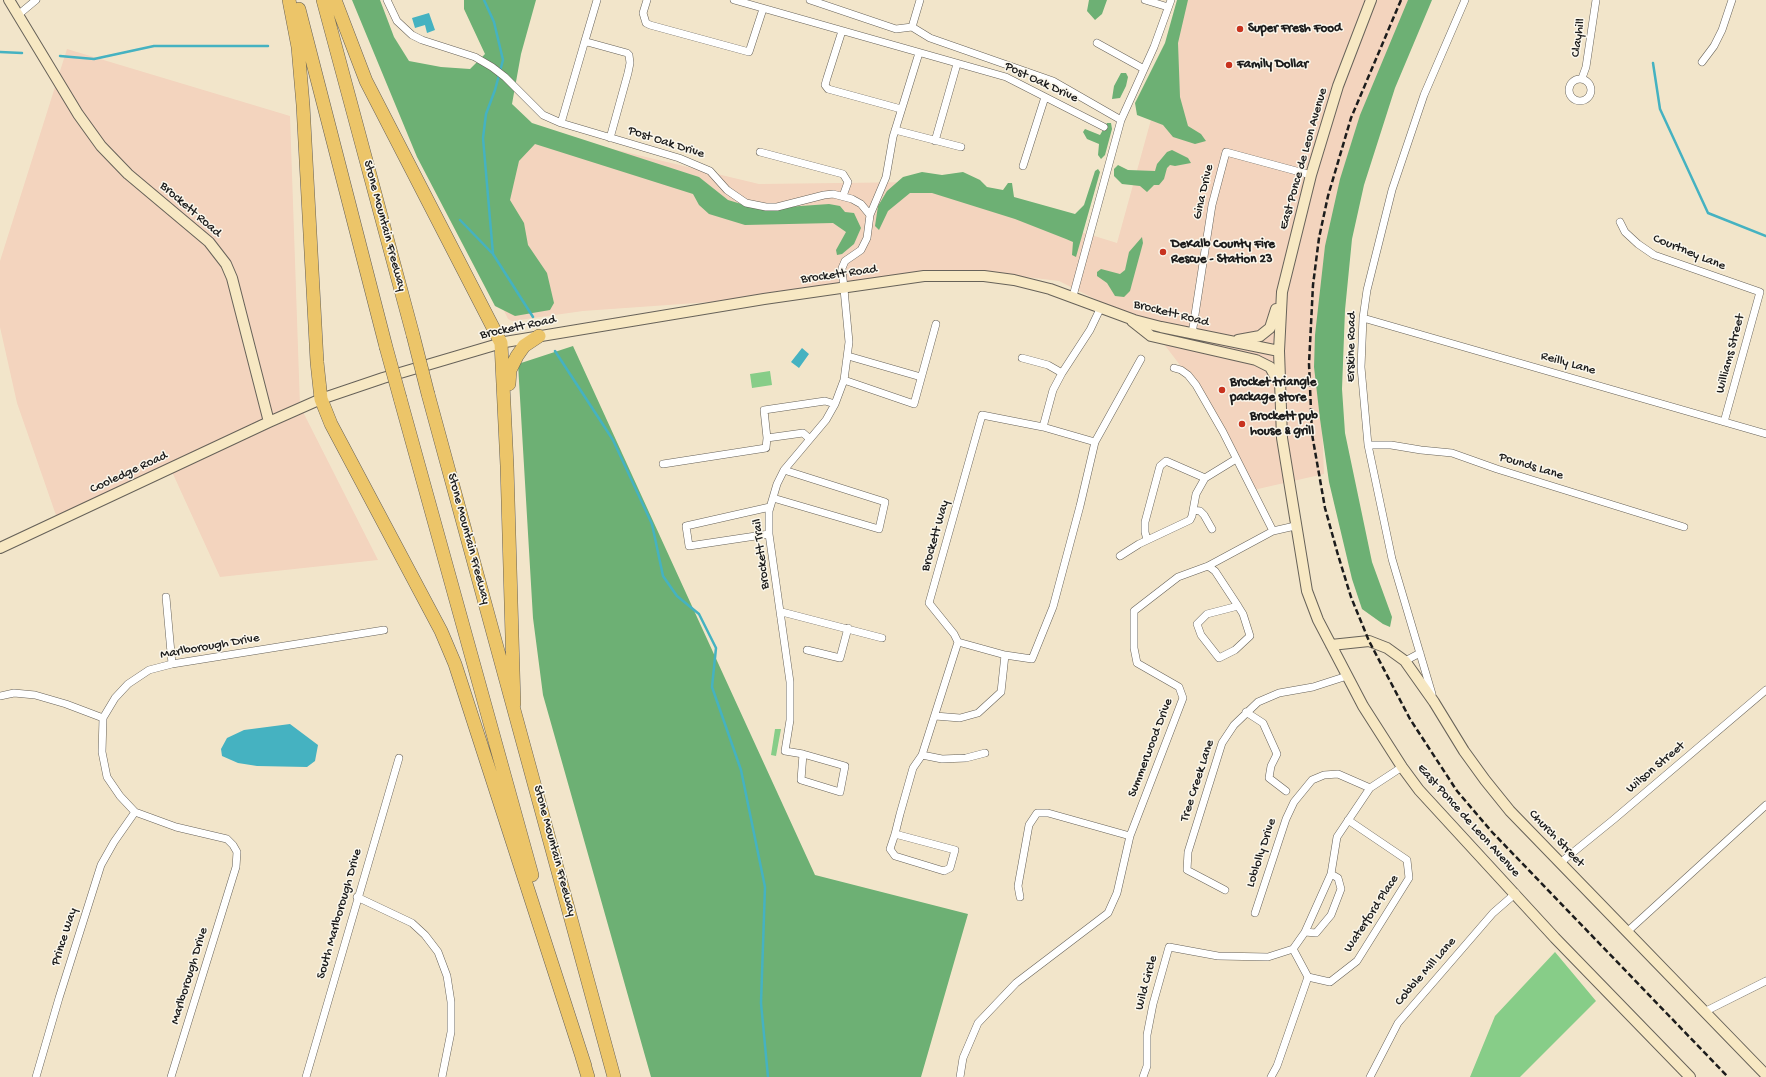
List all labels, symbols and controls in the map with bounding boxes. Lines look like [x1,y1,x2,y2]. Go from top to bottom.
street label: Clayhill [1569,18,1589,58]
place label: Super Fresh Food [1248,21,1342,37]
marker: Super Fresh Food [1235,24,1245,34]
place label: Family Dollar [1237,57,1308,73]
street label: Post Oak Drive [1002,59,1080,107]
marker: Family Dollar [1224,60,1234,70]
street label: East Ponce de Leon Avenue [1276,86,1332,232]
street label: Post Oak Drive [626,123,706,163]
street label: Stone Mountain Freeway [359,159,409,293]
street label: Gina Drive [1190,163,1218,221]
street label: Brockett Road [156,179,224,241]
street label: Courtney Lane [1650,231,1728,275]
place label: DeKalb County Fire Rescue - Station 23 [1171,237,1275,268]
marker: DeKalb County Fire Rescue - Station 23 [1158,247,1168,257]
street label: Brockett Road [800,262,878,288]
street label: Brockett Road [1132,297,1210,331]
street label: Brockett Road [479,312,557,344]
street label: Erskine Road [1344,312,1360,382]
street label: Williams Street [1713,313,1749,395]
street label: Reilly Lane [1539,349,1597,379]
place label: Brocket triangle package store [1230,375,1316,406]
marker: Brocket triangle package store [1217,385,1227,395]
place label: Brockett pub house & grill [1250,409,1318,440]
marker: Brockett pub house & grill [1237,419,1247,429]
street label: Cooledge Road [88,448,170,498]
street label: Pounds Lane [1497,450,1565,484]
street label: Stone Mountain Freeway [443,472,493,606]
street label: Brockett Way [918,499,954,573]
street label: Brockett Trail [750,518,774,590]
street label: Marlborough Drive [159,631,261,663]
street label: Summerwood Drive [1125,696,1177,800]
street label: Tree Creek Lane [1177,738,1219,824]
street label: Wilson Street [1623,739,1689,797]
street label: East Ponce de Leon Avenue [1413,761,1523,881]
street label: Stone Mountain Freeway [529,784,579,918]
street label: Church Street [1525,807,1587,871]
street label: Loblolly Drive [1244,817,1280,889]
street label: South Marlborough Drive [314,847,366,981]
street label: Waterford Place [1341,872,1403,956]
street label: Prince Way [48,906,82,968]
street label: Marlborough Drive [168,926,212,1026]
street label: Cobble Mill Lane [1392,935,1460,1009]
street label: Wild Circle [1132,954,1162,1012]

